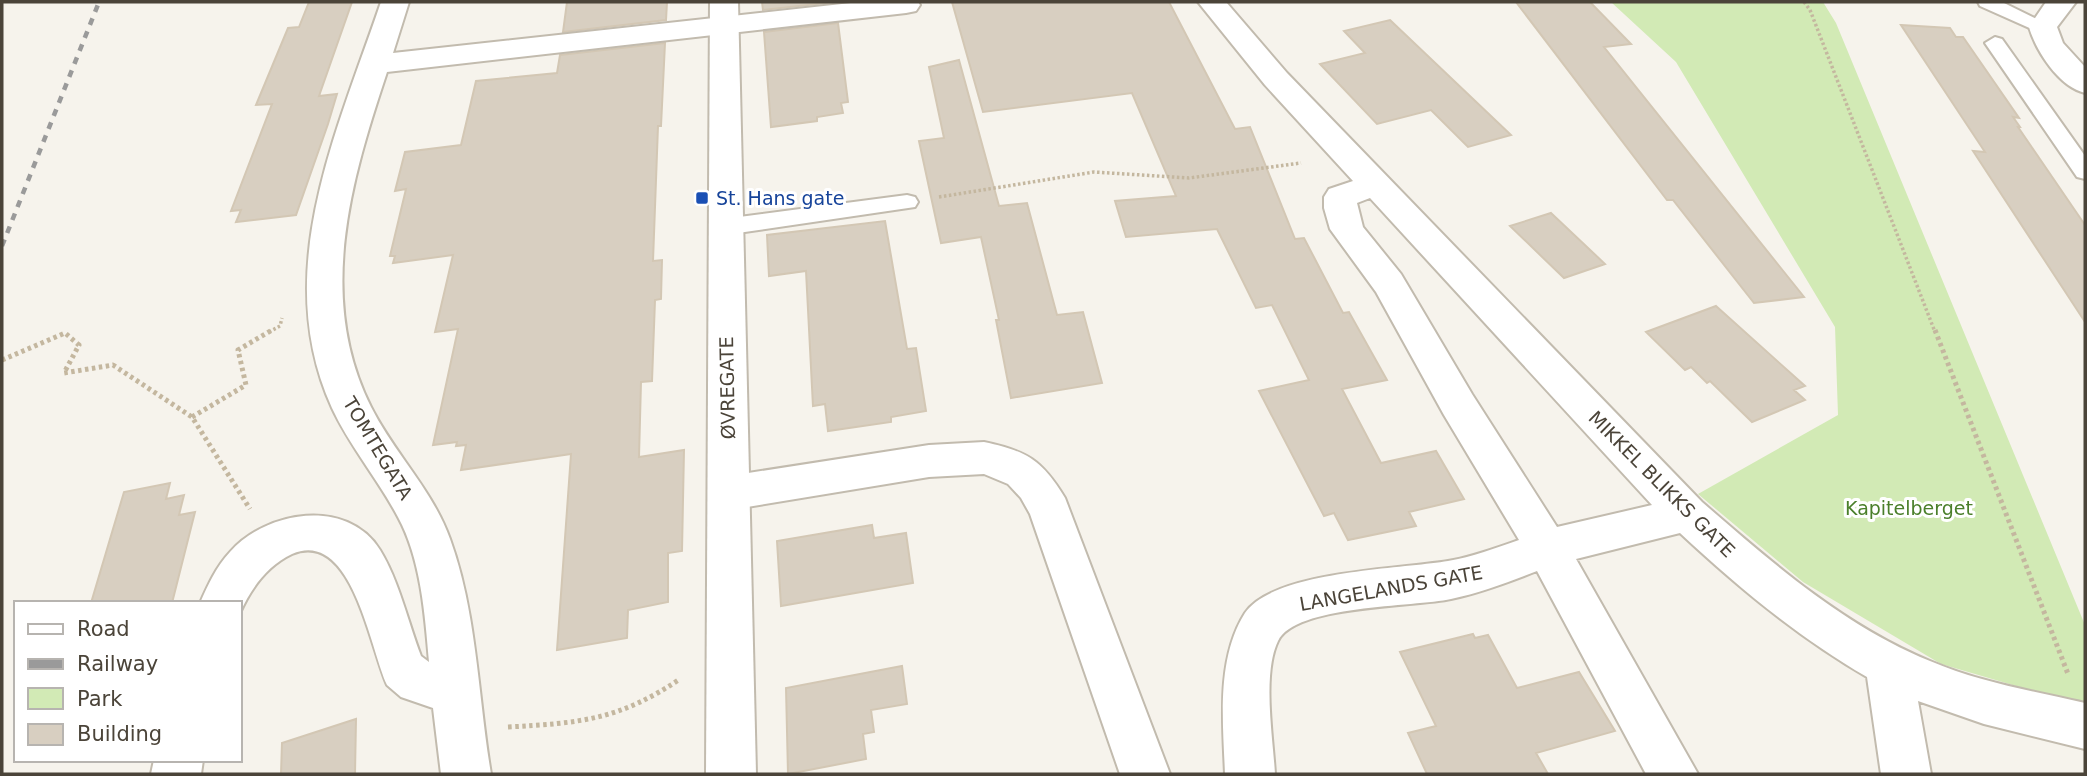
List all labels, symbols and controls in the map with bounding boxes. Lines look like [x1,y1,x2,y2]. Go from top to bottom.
place label: St. Hans gate [716,187,844,209]
marker: St. Hans gate [694,190,710,206]
street label: ØVREGATE [715,336,739,440]
street label: TOMTEGATA [338,392,417,503]
street label: MIKKEL BLIKKS GATE [1584,406,1740,562]
park label: Kapitelberget [1845,497,1973,519]
street label: LANGELANDS GATE [1298,561,1484,615]
legend [14,601,242,762]
text: Road [77,617,130,641]
text: Railway [77,652,158,676]
text: Park [77,687,123,711]
text: Building [77,722,162,746]

